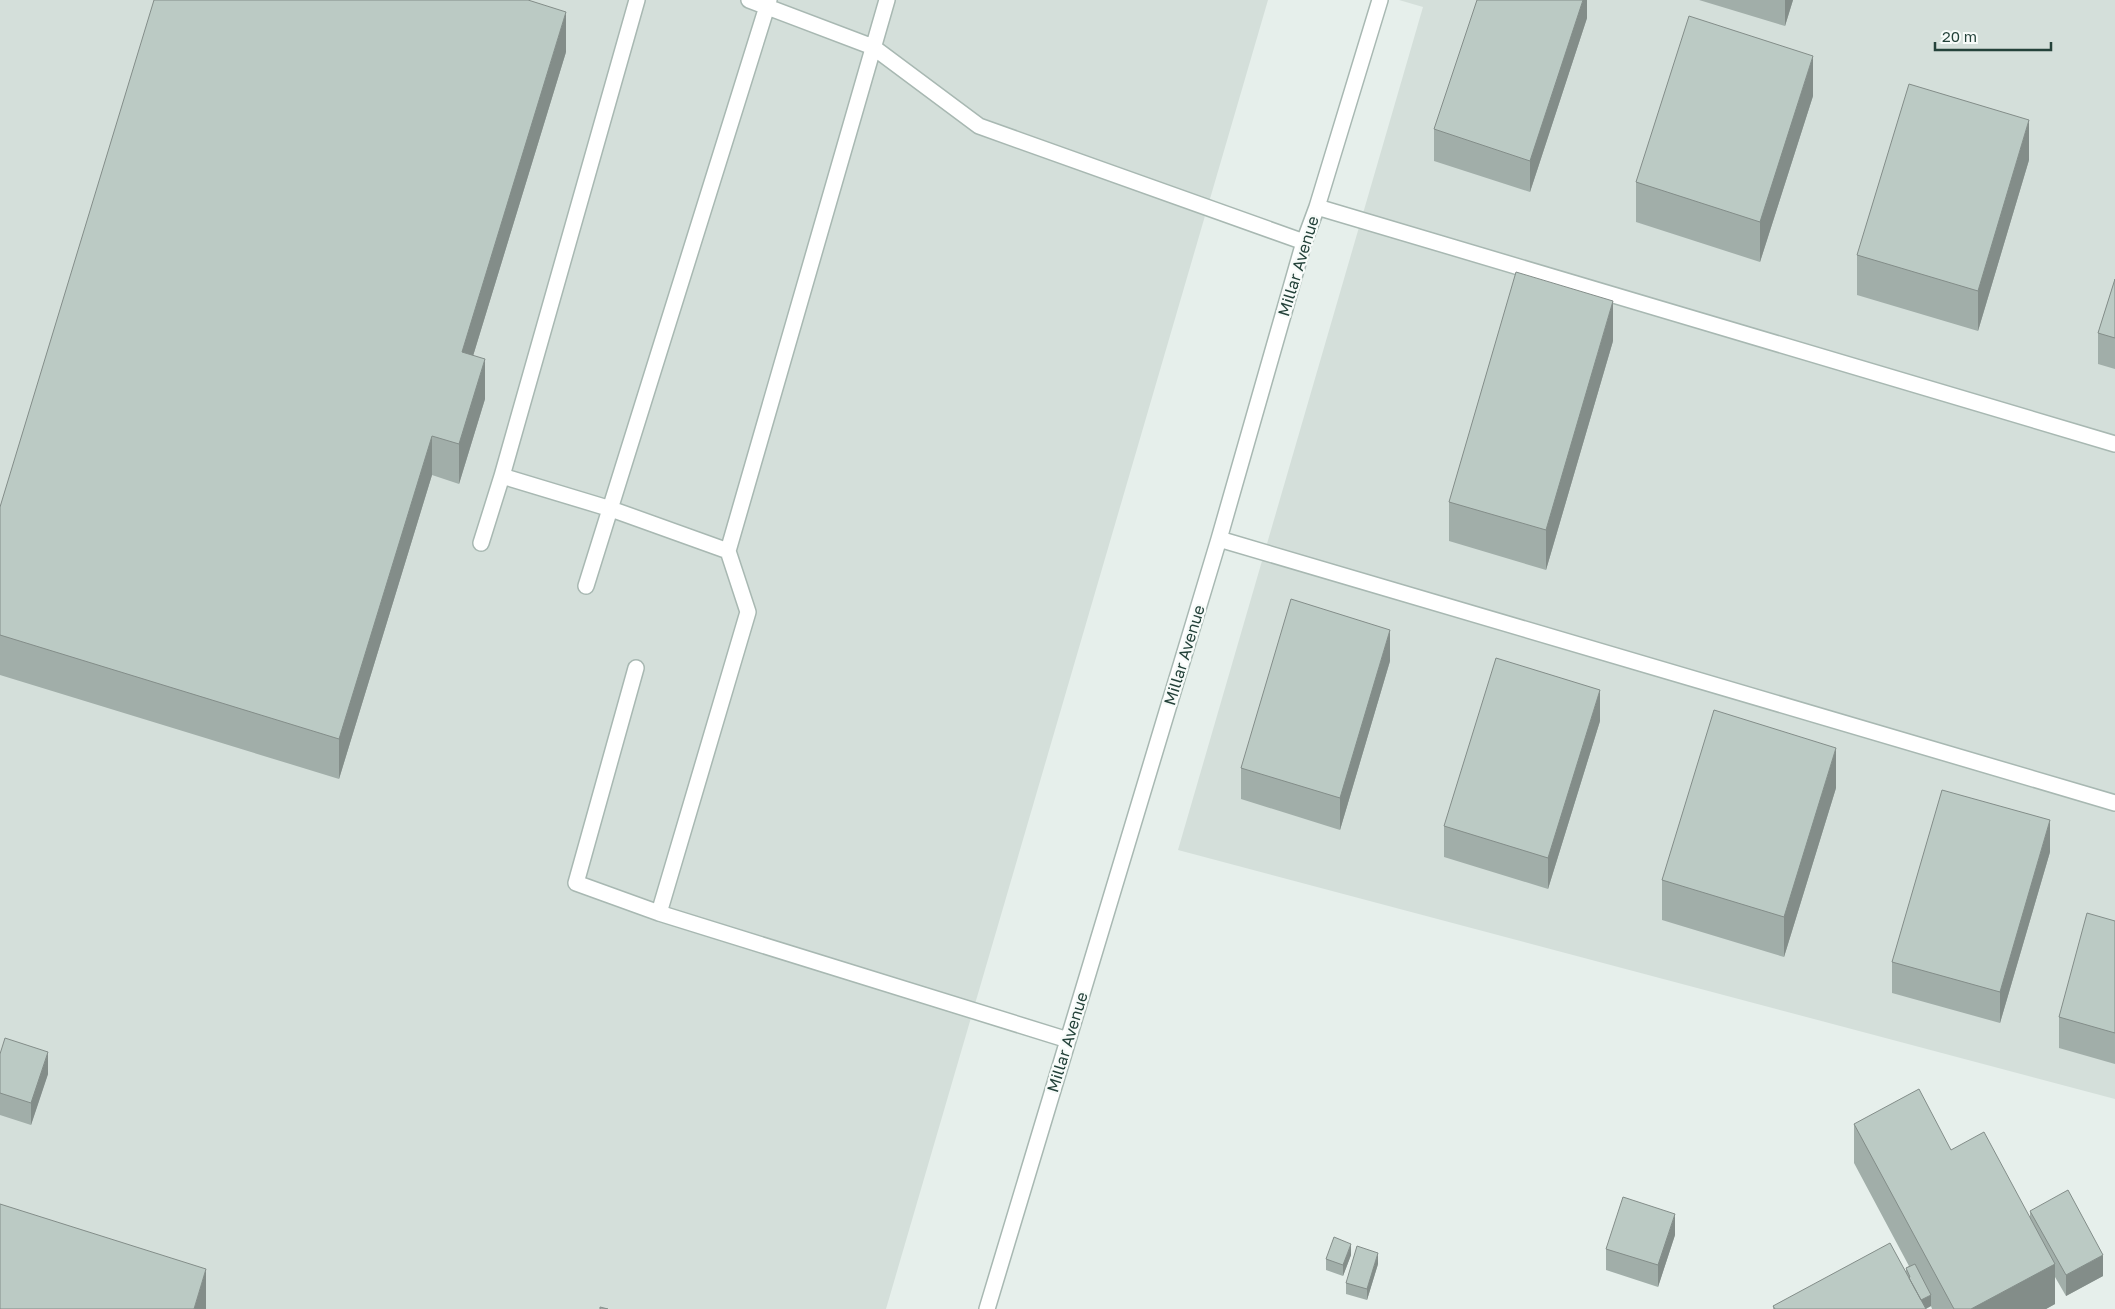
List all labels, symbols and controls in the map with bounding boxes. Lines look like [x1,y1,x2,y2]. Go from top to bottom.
scale bar [1935,20,2051,52]
text: 20 m [1942,27,1977,45]
street label: Millar Avenue [1273,213,1323,319]
street label: Millar Avenue [1159,602,1209,708]
street label: Millar Avenue [1042,989,1092,1095]

